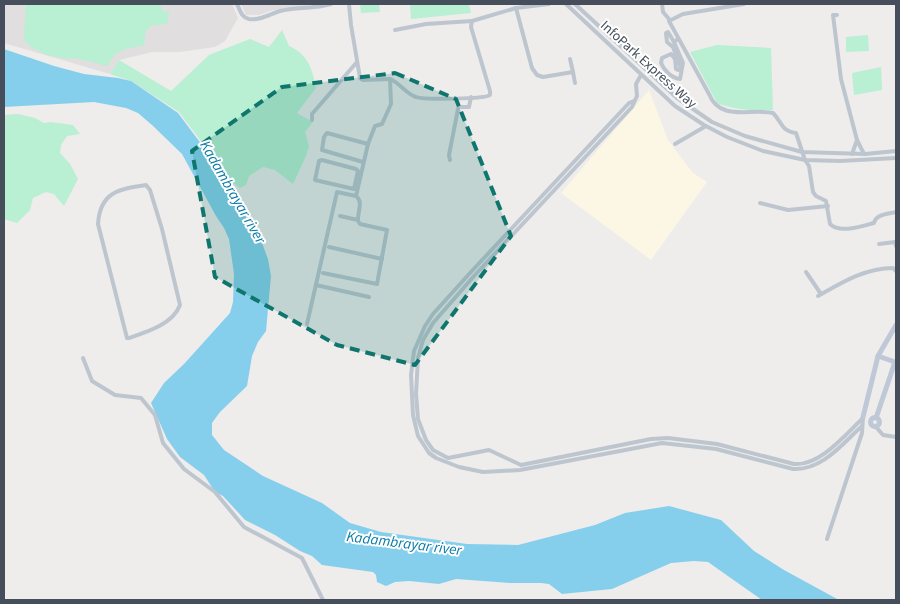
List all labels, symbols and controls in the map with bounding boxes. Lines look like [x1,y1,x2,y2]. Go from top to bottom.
street label: InfoPark Express Way [596,16,701,114]
water label: Kadambrayar river [195,137,271,248]
water label: Kadambrayar river [345,526,464,561]

